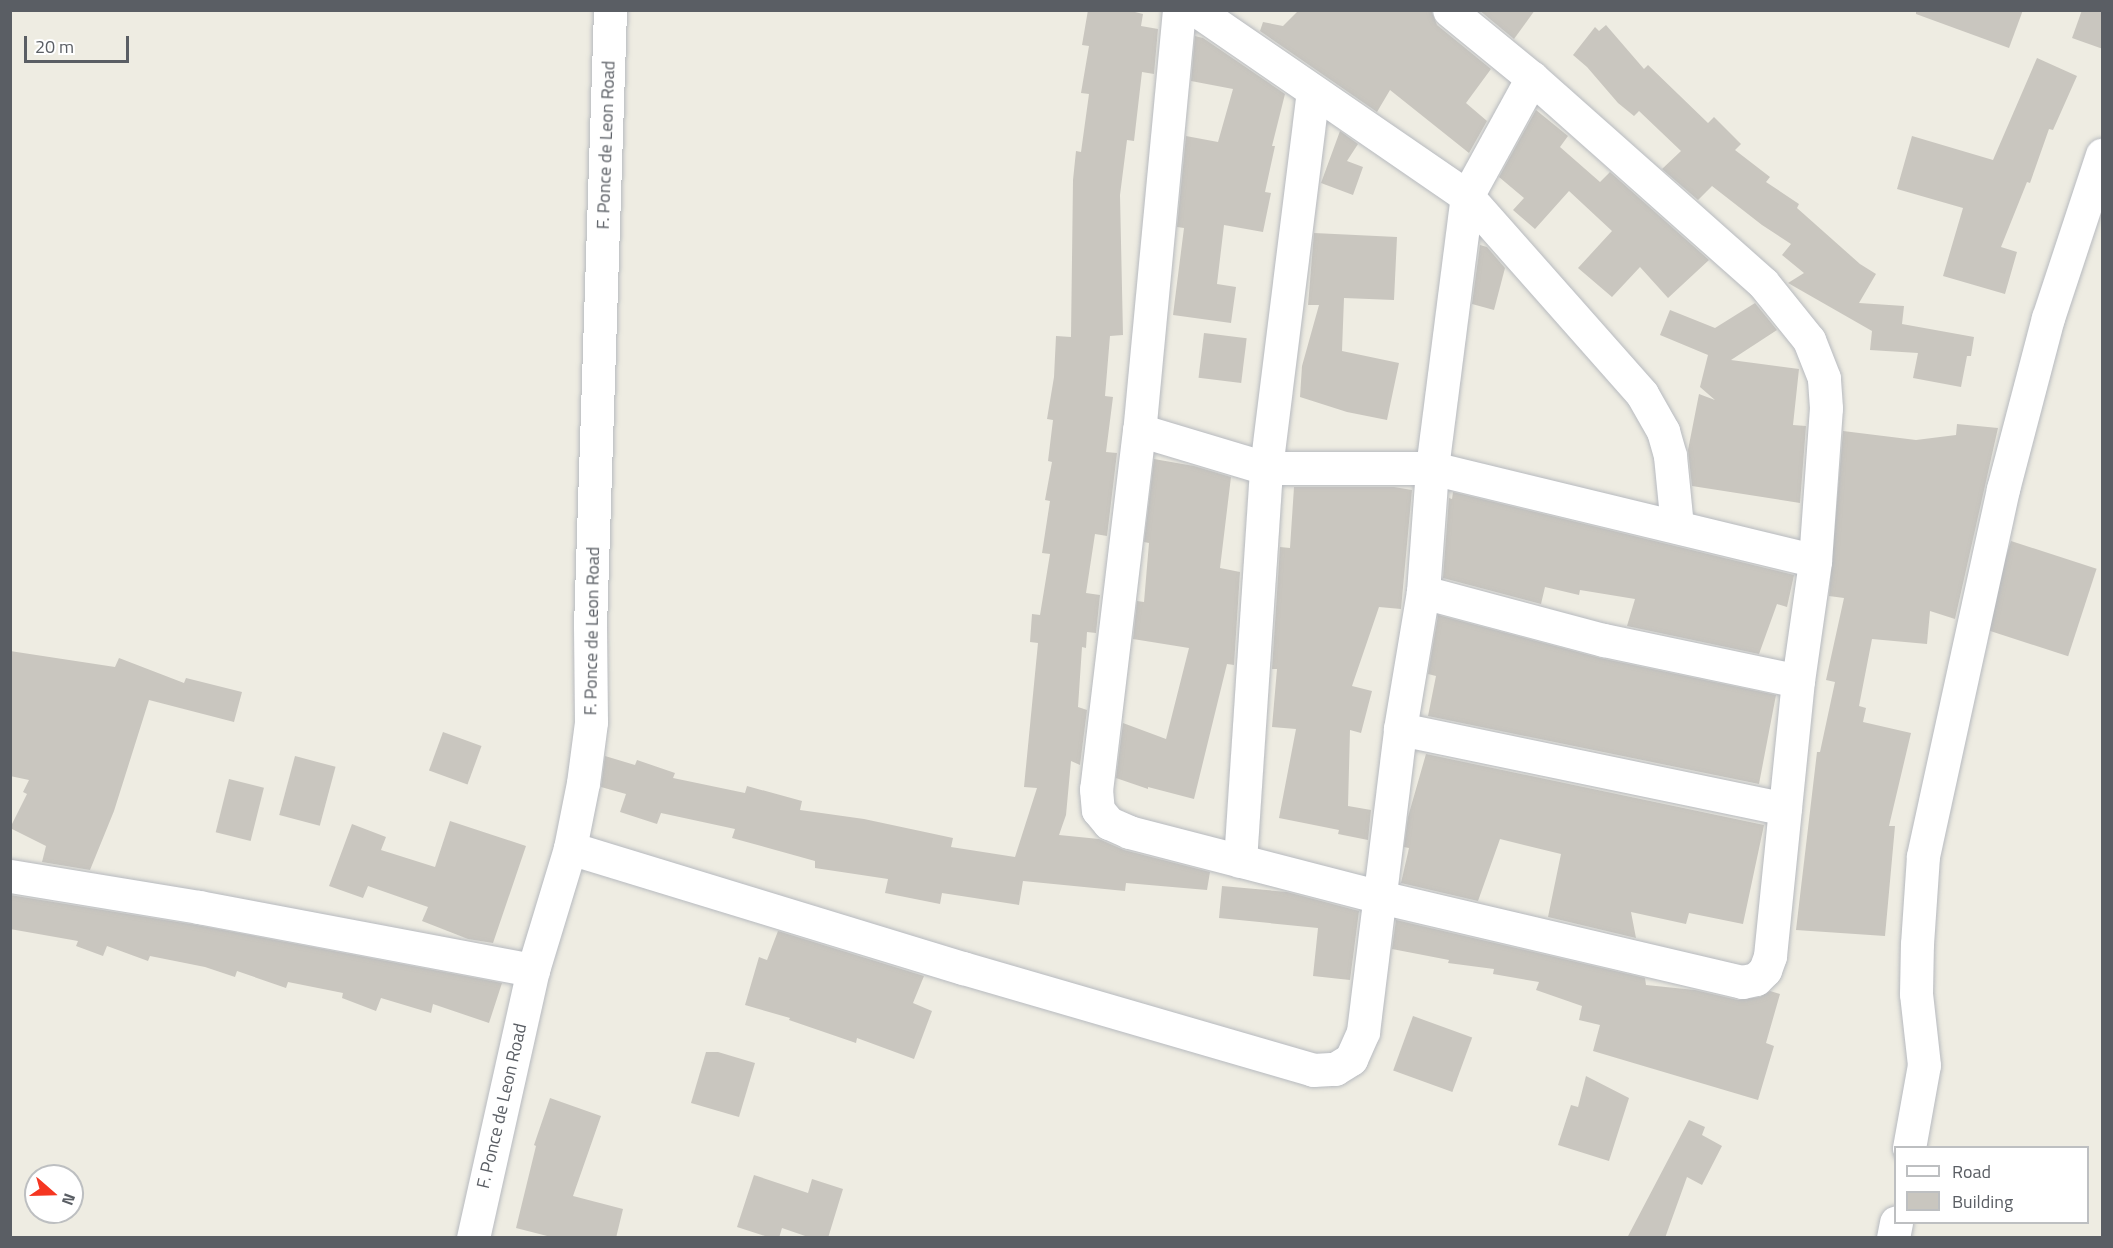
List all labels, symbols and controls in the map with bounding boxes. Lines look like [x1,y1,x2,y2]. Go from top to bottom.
scale bar [27,24,132,62]
text: 20 m [35,33,74,60]
street label: F. Ponce de Leon Road [592,60,620,230]
street label: F. Ponce de Leon Road [580,546,604,716]
street label: F. Ponce de Leon Road [472,1021,532,1191]
legend [1894,1146,2089,1224]
text: Road [1952,1158,1991,1185]
north arrow [24,1164,84,1224]
text: Building [1952,1188,2013,1215]
text: N [56,1190,82,1209]

